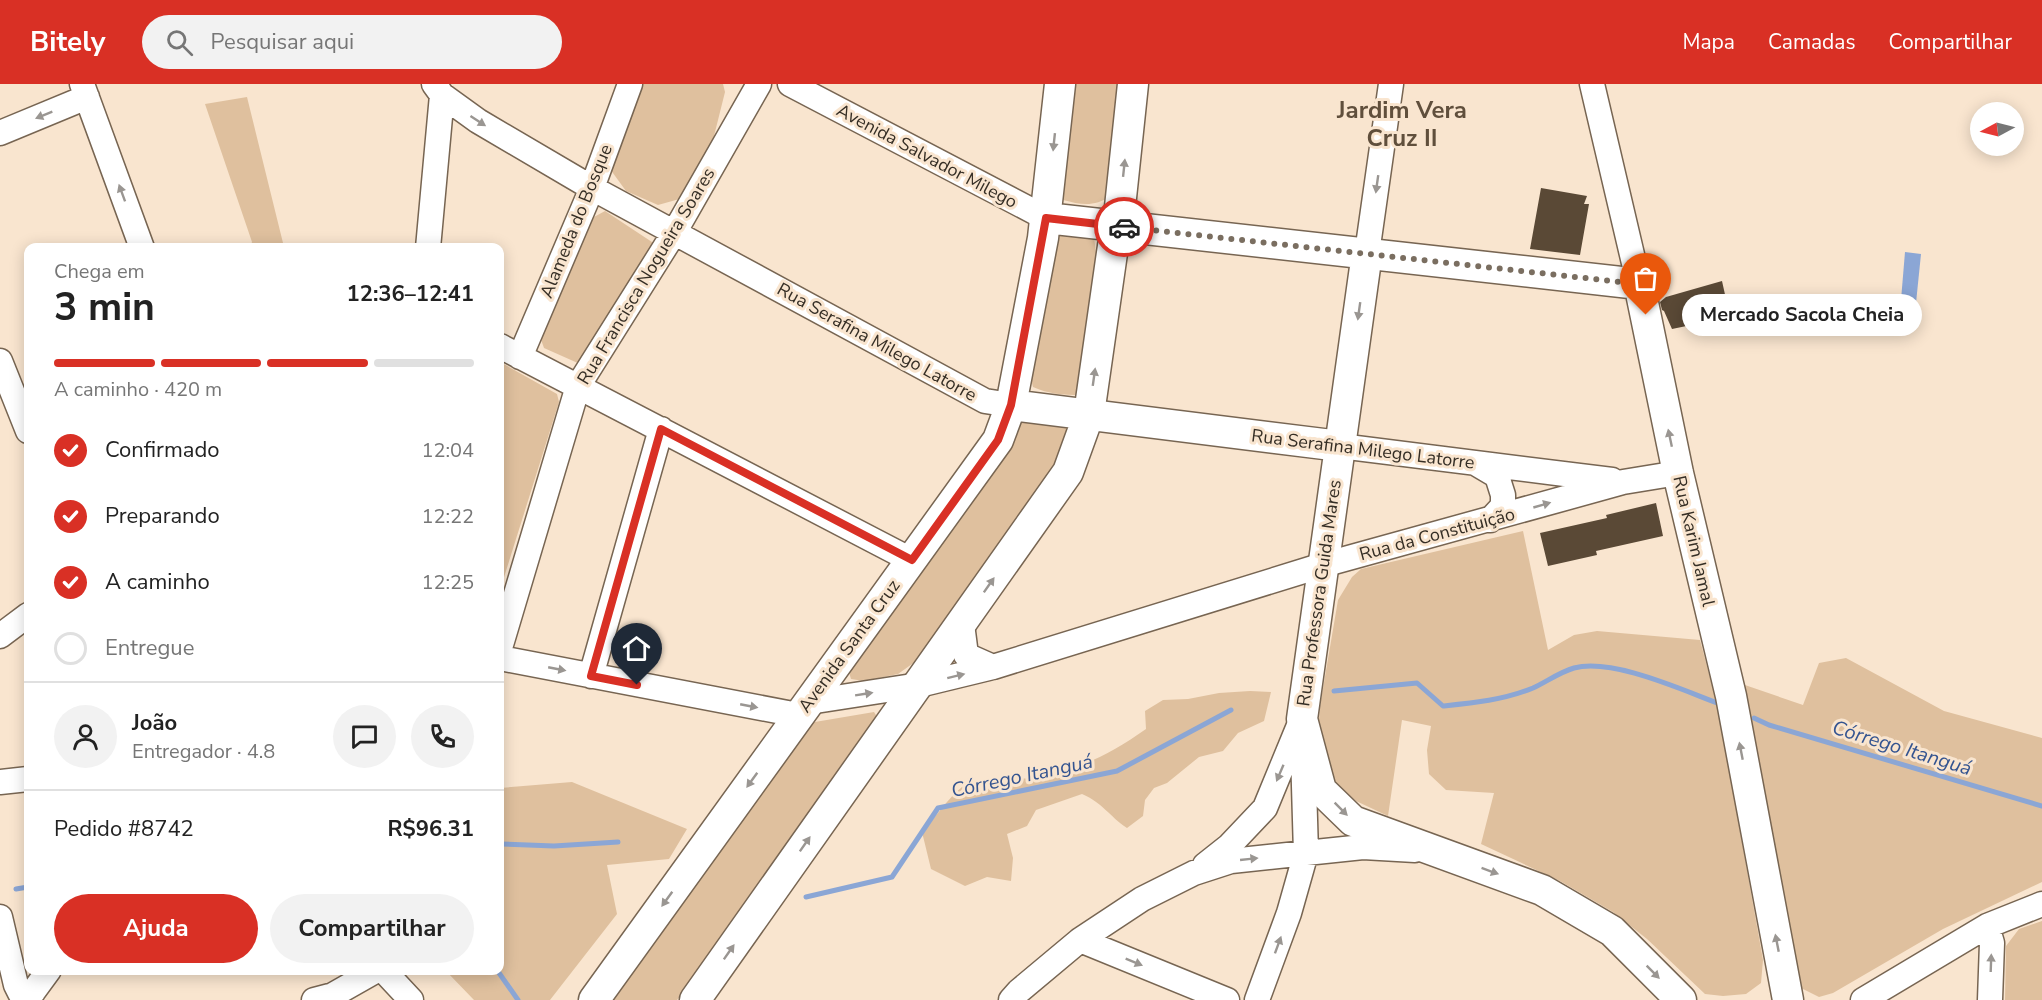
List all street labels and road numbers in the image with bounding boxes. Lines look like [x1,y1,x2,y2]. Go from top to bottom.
street label: Avenida Salvador Milego [832,98,1022,214]
street label: Alameda do Bosque [534,141,618,301]
street label: Rua Francisca Nogueira Soares [572,163,720,389]
street label: Rua Serafina Milego Latorre [773,277,981,407]
street label: Rua Serafina Milego Latorre [1250,423,1476,475]
street label: Rua Karim Jamal [1667,473,1721,609]
street label: Rua Professora Guida Mares [1291,478,1347,708]
street label: Rua da Constituição [1357,502,1517,566]
street label: Avenida Santa Cruz [793,575,905,717]

